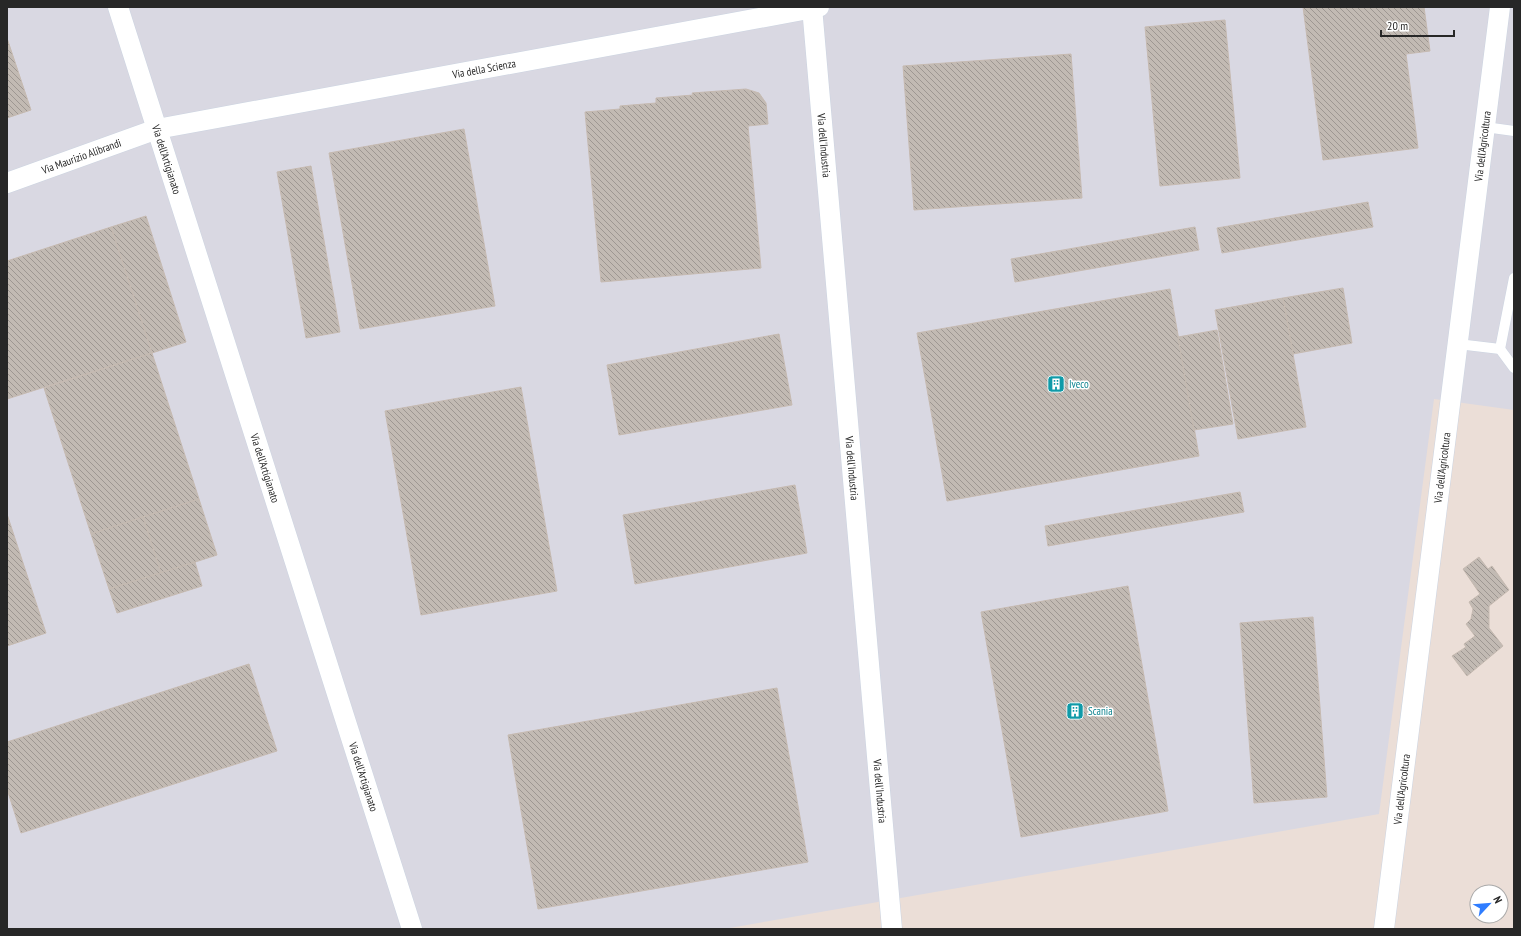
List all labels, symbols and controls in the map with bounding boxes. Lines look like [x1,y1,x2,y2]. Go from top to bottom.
scale bar [1381,12,1454,38]
text: 20 m [1387,18,1408,33]
street label: Via della Scienza [450,56,517,82]
street label: Via dell'Agricoltura [1471,110,1494,183]
street label: Via dell'Industria [814,112,834,178]
street label: Via dell'Artigianato [149,122,184,196]
street label: Via Maurizio Alibrandi [39,136,123,177]
building icon: Iveco [1046,374,1066,394]
place label: Iveco [1069,377,1089,391]
street label: Via dell'Artigianato [247,431,283,505]
street label: Via dell'Agricoltura [1431,431,1453,505]
street label: Via dell'Industria [842,435,862,501]
building icon: Scania [1065,701,1085,721]
place label: Scania [1088,704,1113,718]
street label: Via dell'Artigianato [346,739,381,813]
street label: Via dell'Agricoltura [1390,753,1413,826]
street label: Via dell'Industria [870,757,890,824]
north arrow [1469,884,1509,924]
text: N [1490,894,1506,905]

